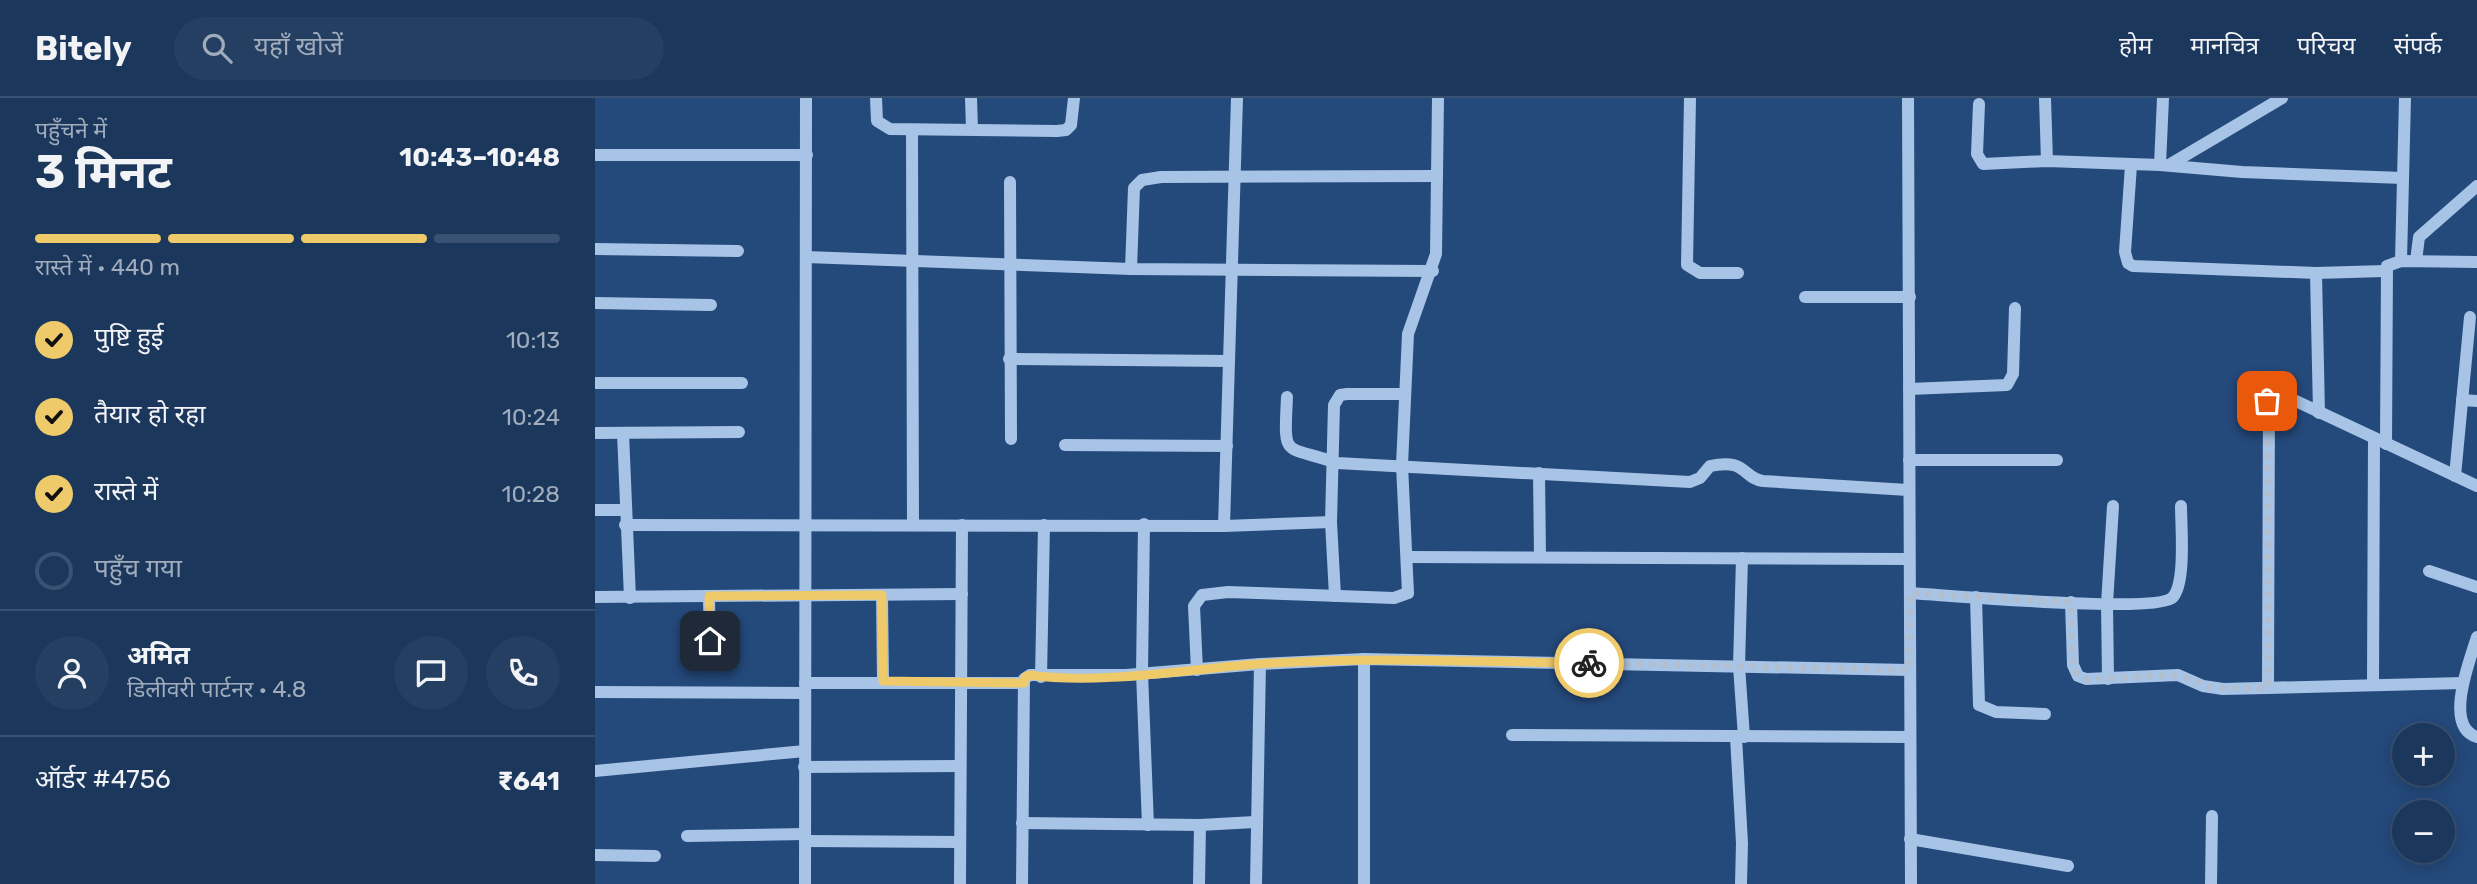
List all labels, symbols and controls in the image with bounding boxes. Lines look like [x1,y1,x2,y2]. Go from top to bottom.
search box [174,17,664,80]
text: Bitely [35,29,132,68]
icon: search [198,29,236,67]
text: यहाँ खोजें [254,31,343,62]
text: होम [2119,32,2152,60]
text: मानचित्र [2190,32,2259,60]
text: परिचय [2297,32,2356,60]
text: संपर्क [2394,32,2442,60]
text: पहुँचने में [35,116,107,144]
text: 10:43–10:48 [399,142,560,173]
text: 3 मिनट [35,145,172,200]
text: रास्ते में · 440 m [35,253,180,281]
icon: check [35,321,73,359]
text: पुष्टि हुई [94,322,164,353]
text: 10:13 [506,326,560,354]
pin [2237,371,2297,431]
icon: bag [2248,382,2286,420]
icon: check [35,398,73,436]
text: तैयार हो रहा [94,399,206,430]
text: 10:24 [502,403,560,431]
icon: check [35,475,73,513]
text: रास्ते में [94,476,158,507]
text: 10:28 [502,480,560,508]
text: पहुँच गया [94,553,182,584]
pin [680,611,740,671]
icon: home [691,622,729,660]
courier [1554,628,1624,698]
button: person [35,636,109,710]
button: chat [394,636,468,710]
button: phone [486,636,560,710]
text: अमित [127,640,190,671]
icon: bike [1570,644,1608,682]
text: डिलीवरी पार्टनर · 4.8 [127,675,306,703]
map controls [2392,723,2455,863]
button: + [2392,723,2455,786]
text: ऑर्डर #4756 [35,764,171,795]
text: ₹641 [497,766,560,797]
button: − [2392,800,2455,863]

